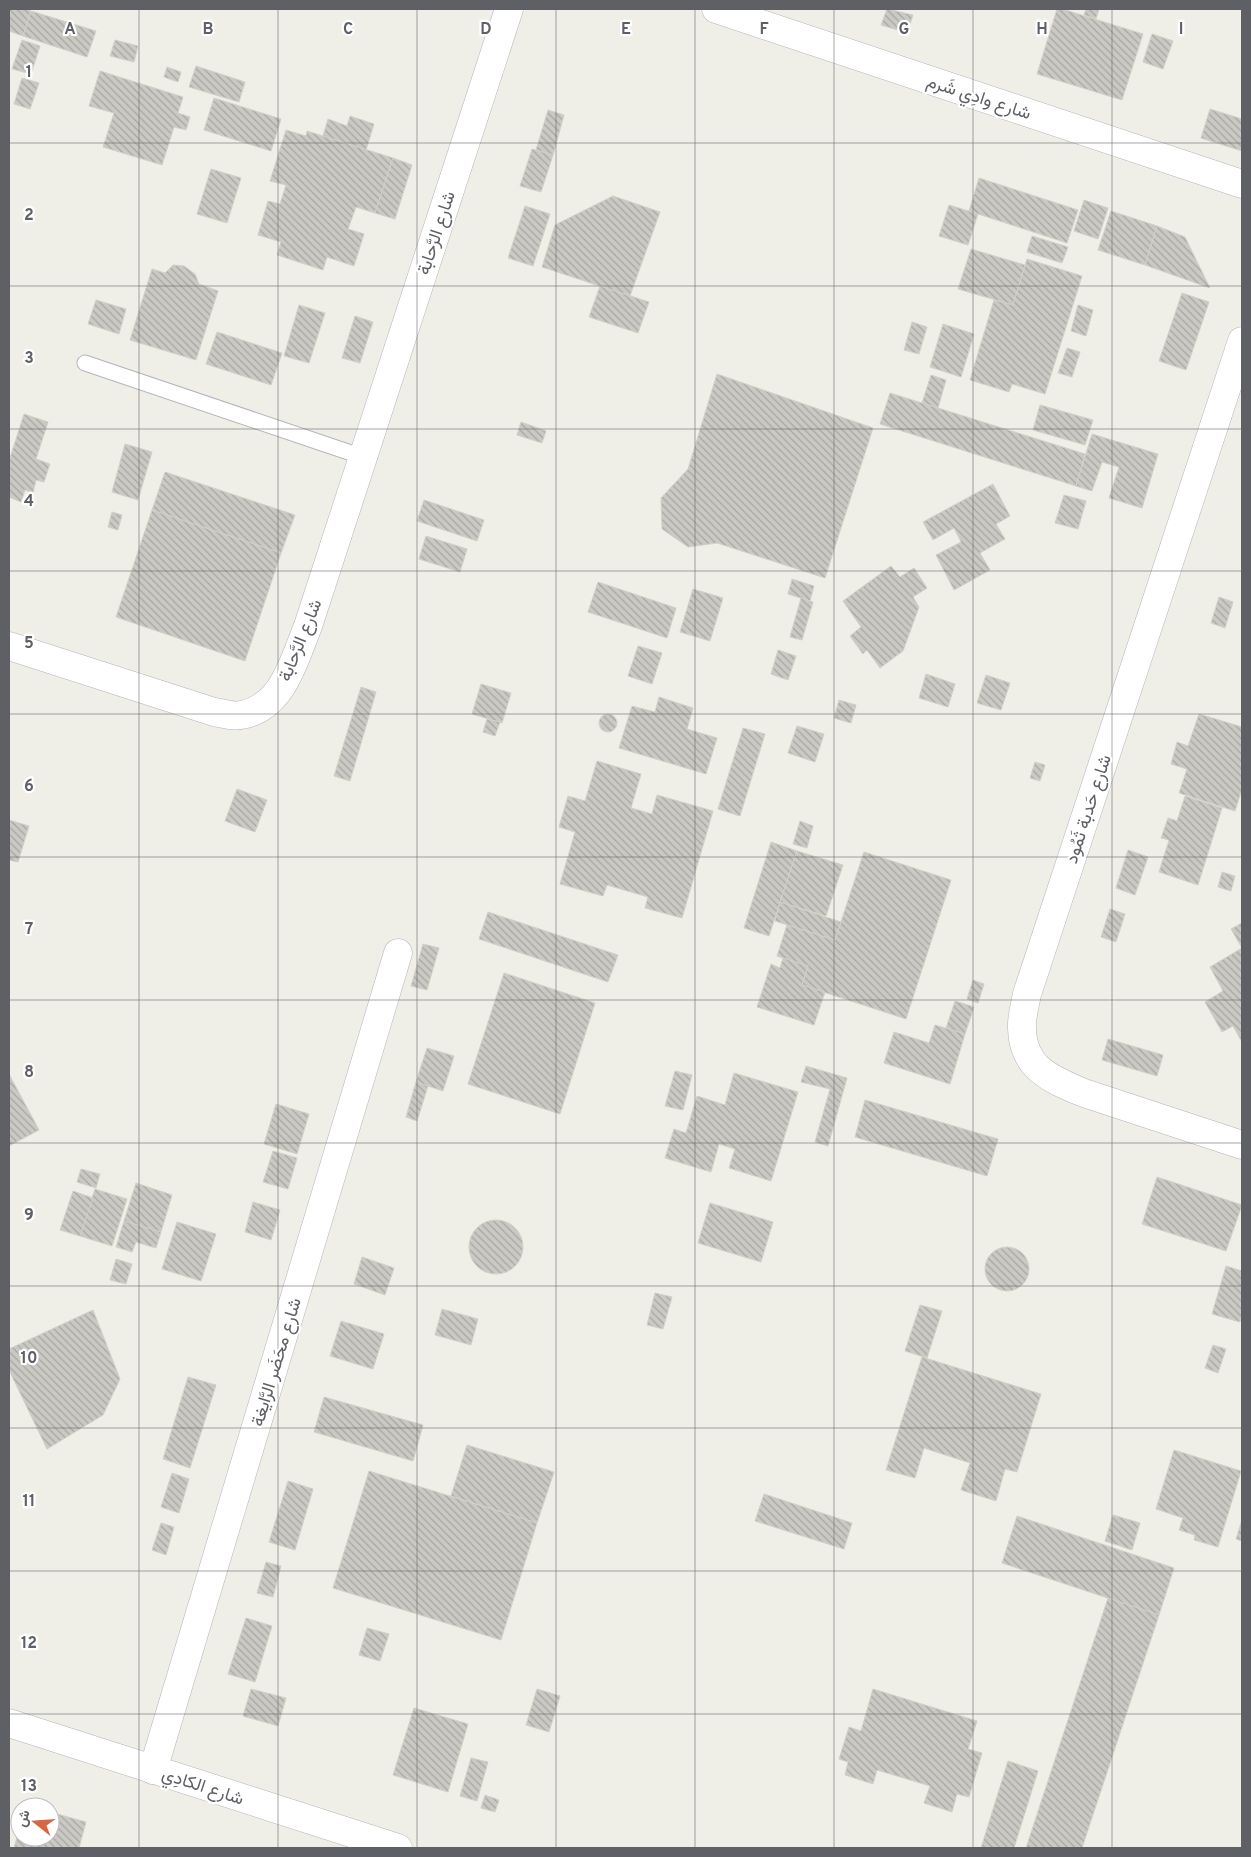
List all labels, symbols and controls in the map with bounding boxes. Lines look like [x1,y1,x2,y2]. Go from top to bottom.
text: A [64,20,76,40]
text: B [202,20,214,40]
text: C [343,20,353,40]
text: D [480,20,492,40]
text: E [621,20,631,40]
text: F [759,20,769,40]
text: G [899,20,909,40]
text: H [1036,20,1048,40]
text: I [1179,20,1183,40]
text: 1 [26,63,32,83]
street label: شارع وادِي شَرم [923,71,1034,128]
street label: شارع الرَّحابة [413,189,462,278]
text: 2 [24,206,34,226]
text: 3 [24,349,34,369]
text: 4 [24,492,34,512]
street label: شارع الرَّحابة [274,596,328,685]
text: 5 [24,634,34,654]
street label: شارع حَدبة ثَمُود [1061,752,1118,867]
text: 6 [24,777,34,797]
text: 7 [25,920,33,940]
text: 8 [24,1063,34,1083]
text: 9 [24,1206,34,1226]
street label: شارع محَضَر الرَّايغة [247,1295,308,1430]
text: 10 [21,1349,37,1369]
text: 11 [23,1492,35,1512]
text: 12 [21,1634,37,1654]
street label: شارع الكادِي [158,1763,247,1813]
text: 13 [21,1777,37,1797]
north arrow [10,1797,60,1847]
text: ش [13,1808,35,1829]

